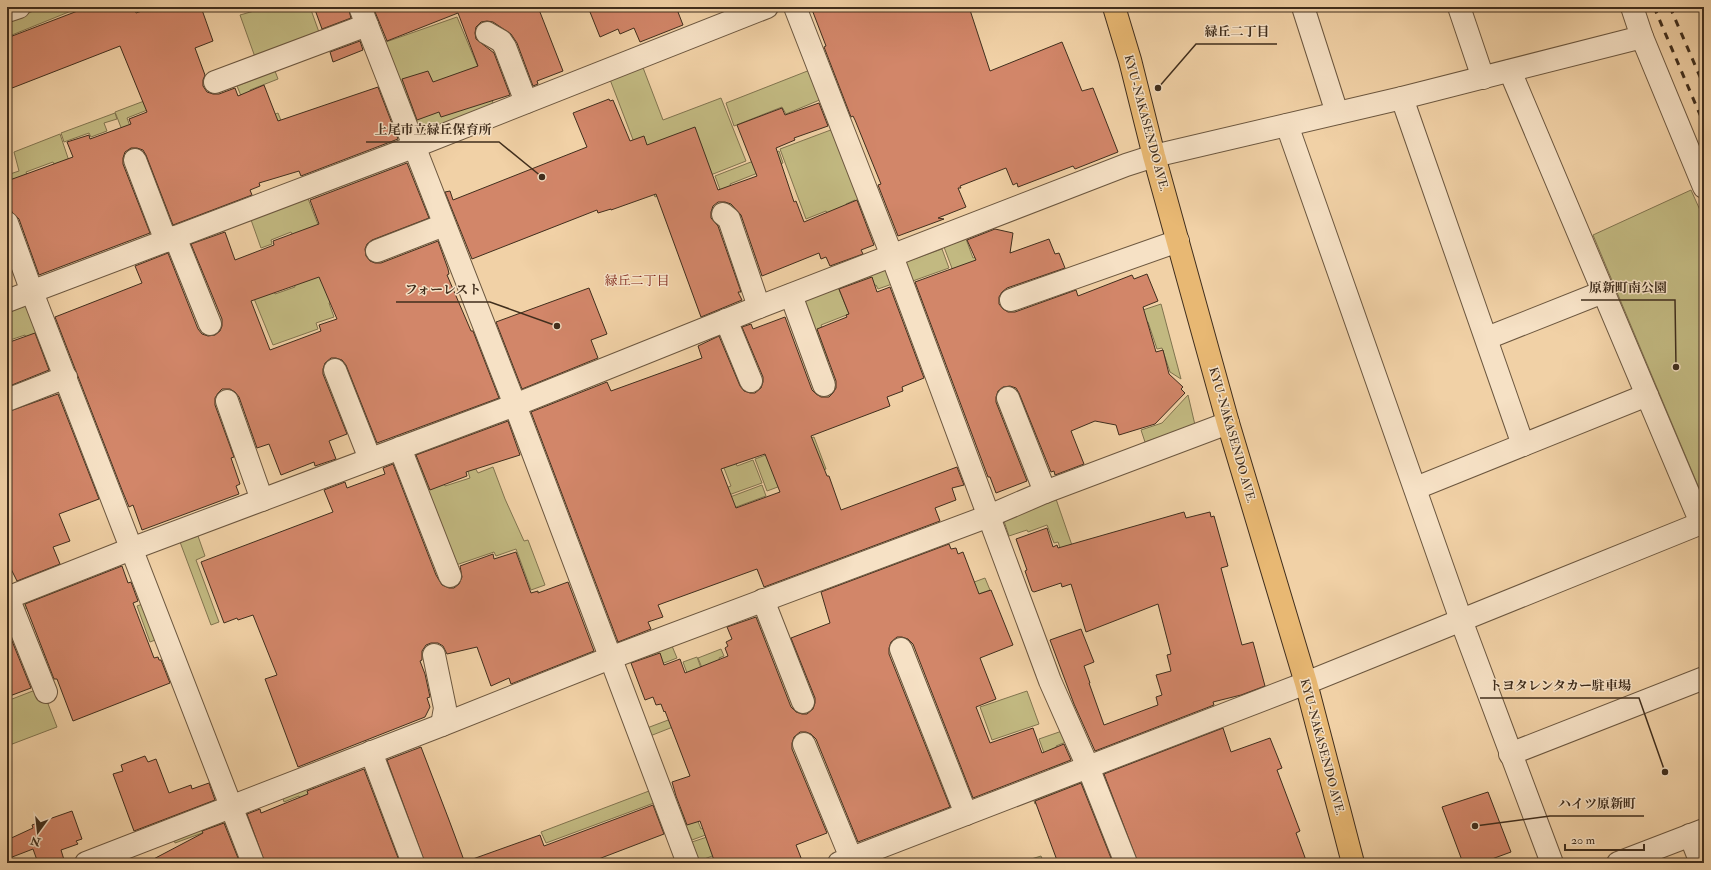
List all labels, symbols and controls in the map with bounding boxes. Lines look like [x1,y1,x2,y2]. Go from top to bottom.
callout: 緑丘二丁目 [1196,19,1277,44]
text: 緑丘二丁目 [1204,24,1270,40]
street label: KYU-NAKASENDO AVE. [1121,53,1171,193]
callout: 上尾市立緑丘保育所 [366,117,499,142]
text: 上尾市立緑丘保育所 [374,122,492,138]
district label: 緑丘二丁目 [604,273,670,289]
callout: 原新町南公園 [1581,275,1675,300]
callout: フォーレスト [396,277,490,302]
text: 原新町南公園 [1589,280,1667,296]
text: フォーレスト [405,282,481,298]
street label: KYU-NAKASENDO AVE. [1205,365,1259,505]
callout: トヨタレンタカー駐車場 [1480,673,1639,698]
street label: KYU-NAKASENDO AVE. [1297,677,1347,817]
text: トヨタレンタカー駐車場 [1489,678,1631,694]
callout: ハイツ原新町 [1550,791,1644,816]
text: ハイツ原新町 [1558,796,1636,812]
north arrow [18,812,58,852]
scale bar [1565,826,1644,852]
text: N [28,833,43,849]
text: 20 m [1571,833,1596,848]

